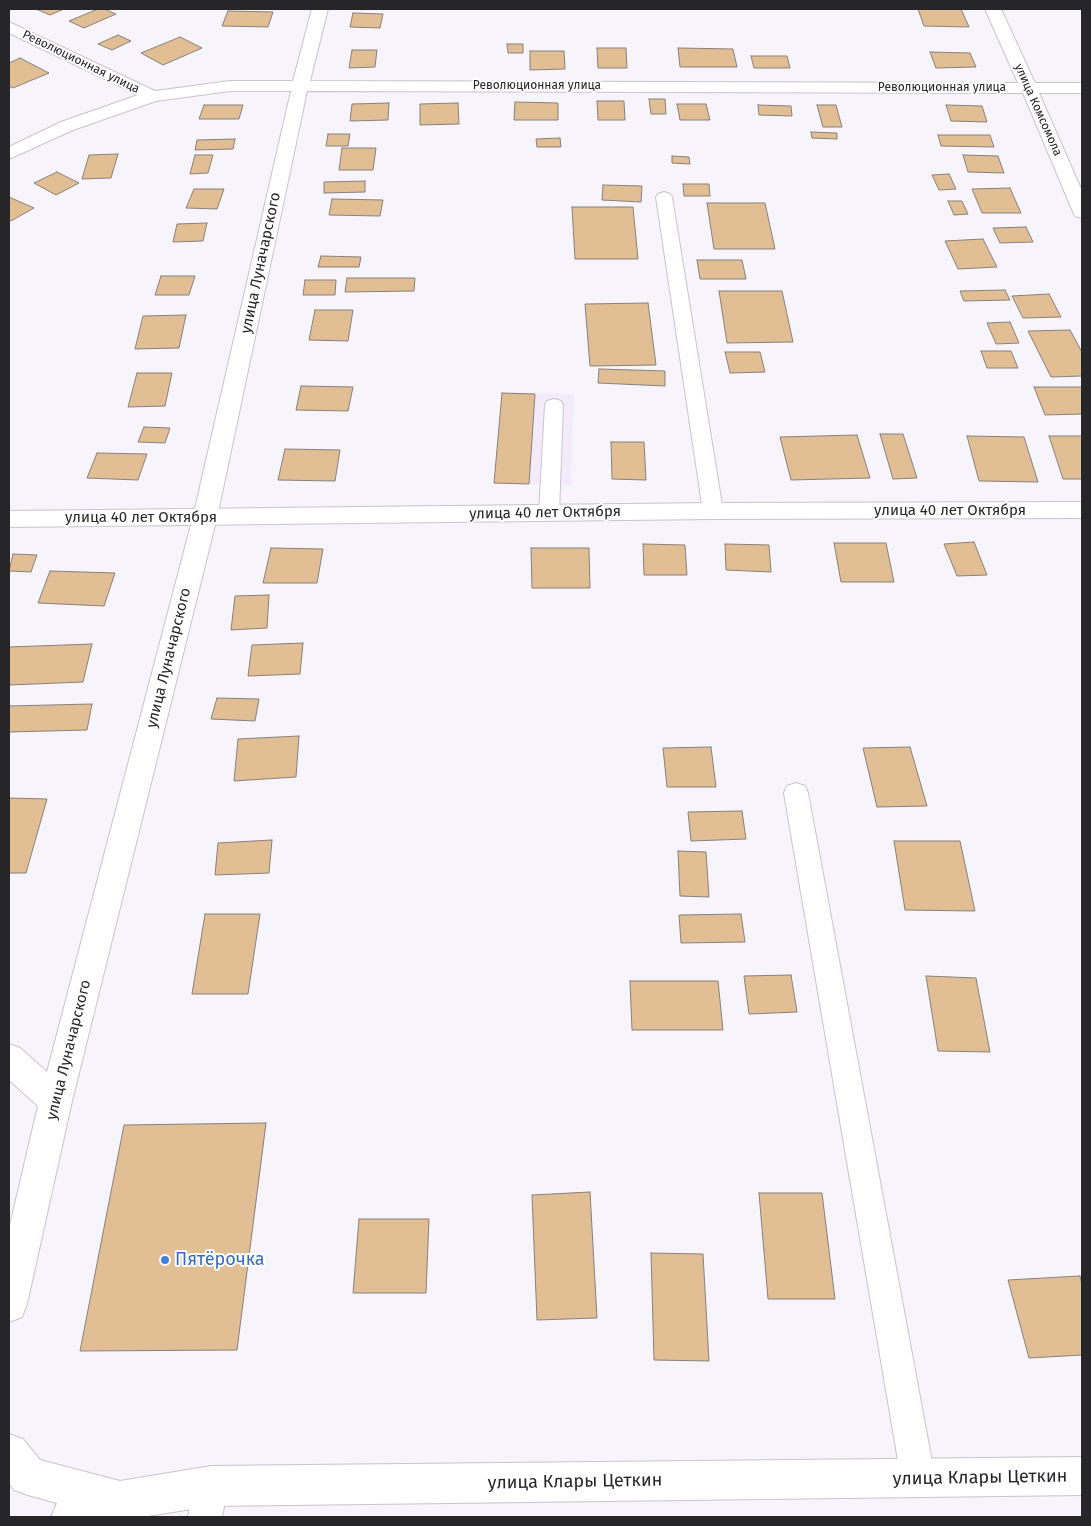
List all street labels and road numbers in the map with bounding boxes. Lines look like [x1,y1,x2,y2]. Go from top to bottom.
street label: Революционная улица [20,27,142,97]
street label: улица Комсомола [1011,62,1065,158]
street label: Революционная улица [473,79,601,93]
street label: Революционная улица [878,81,1006,95]
street label: улица Луначарского [237,191,285,335]
street label: улица 40 лет Октября [874,502,1026,520]
street label: улица 40 лет Октября [469,503,621,523]
street label: улица 40 лет Октября [65,509,217,527]
street label: улица Луначарского [143,586,195,730]
street label: улица Луначарского [43,978,95,1122]
street label: улица Клары Цеткин [893,1466,1067,1490]
street label: улица Клары Цеткин [488,1470,662,1494]

